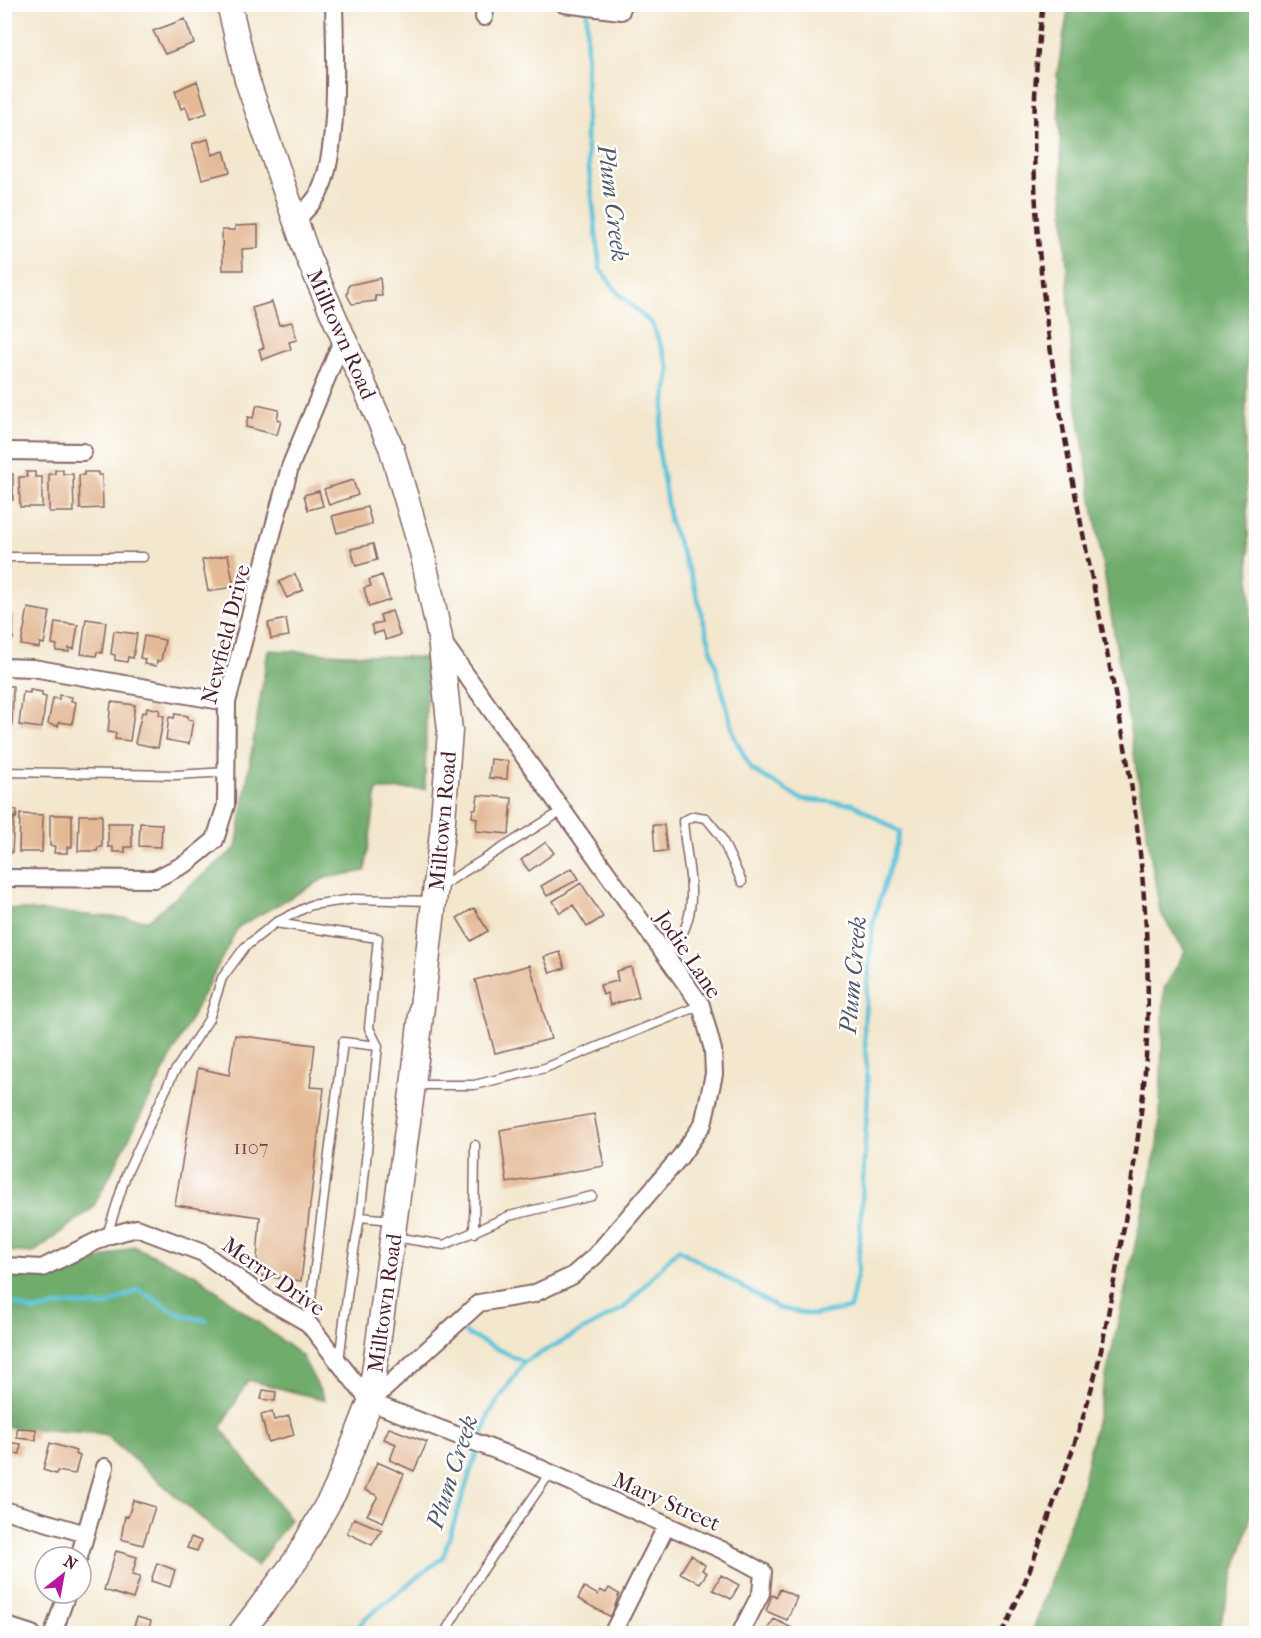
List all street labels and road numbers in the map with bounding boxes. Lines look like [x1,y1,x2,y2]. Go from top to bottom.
street label: Milltown Road [301,265,382,405]
street label: Newfield Drive [196,562,256,707]
street label: Milltown Road [424,749,462,892]
street label: Jodie Lane [648,904,727,1003]
street label: Milltown Road [362,1231,408,1374]
street label: Merry Drive [217,1232,330,1322]
street label: Mary Street [609,1467,724,1537]

